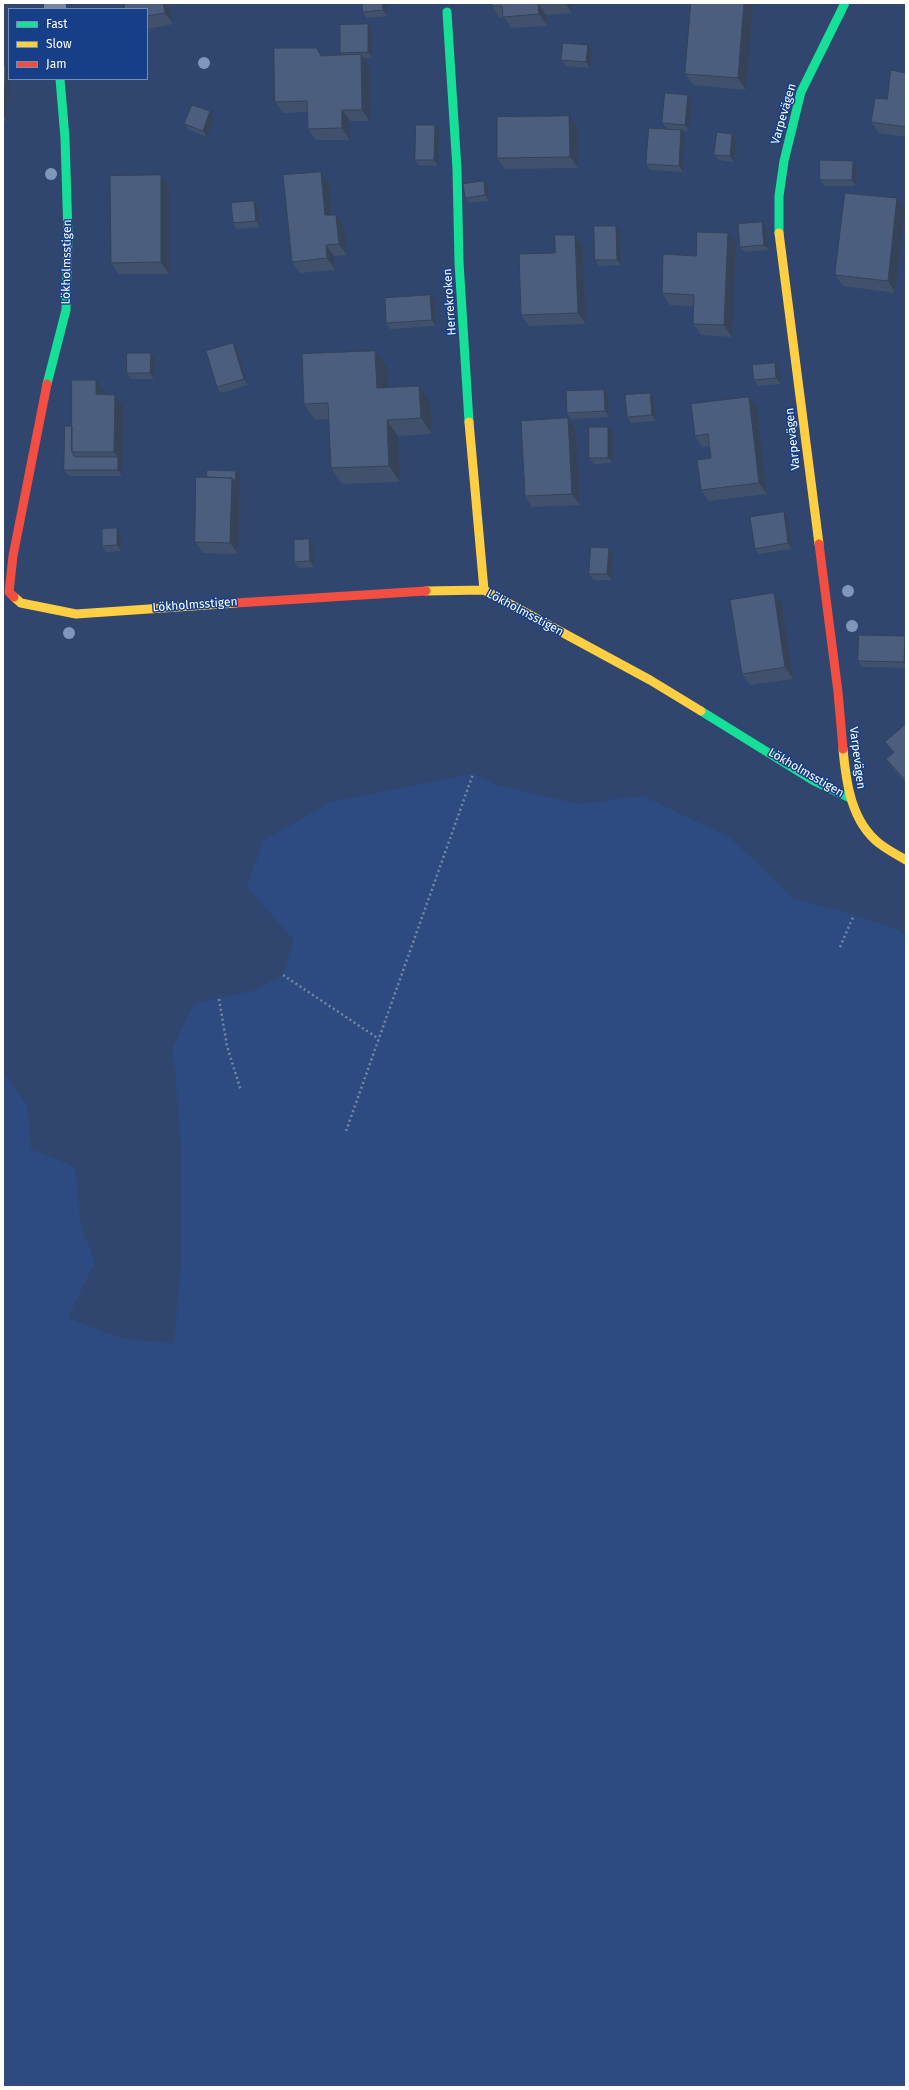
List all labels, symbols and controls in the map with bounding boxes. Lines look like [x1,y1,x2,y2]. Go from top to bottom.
legend [8,8,148,80]
text: Fast [46,17,68,31]
text: Slow [46,37,72,51]
text: Jam [46,57,66,71]
street label: Varpevägen [768,82,800,146]
street label: Lökholmsstigen [59,219,75,305]
street label: Herrekroken [440,268,460,336]
street label: Varpevägen [783,407,803,471]
street label: Lökholmsstigen [484,587,566,639]
street label: Lökholmsstigen [152,595,238,615]
street label: Varpevägen [846,726,868,790]
street label: Lökholmsstigen [766,745,846,801]

